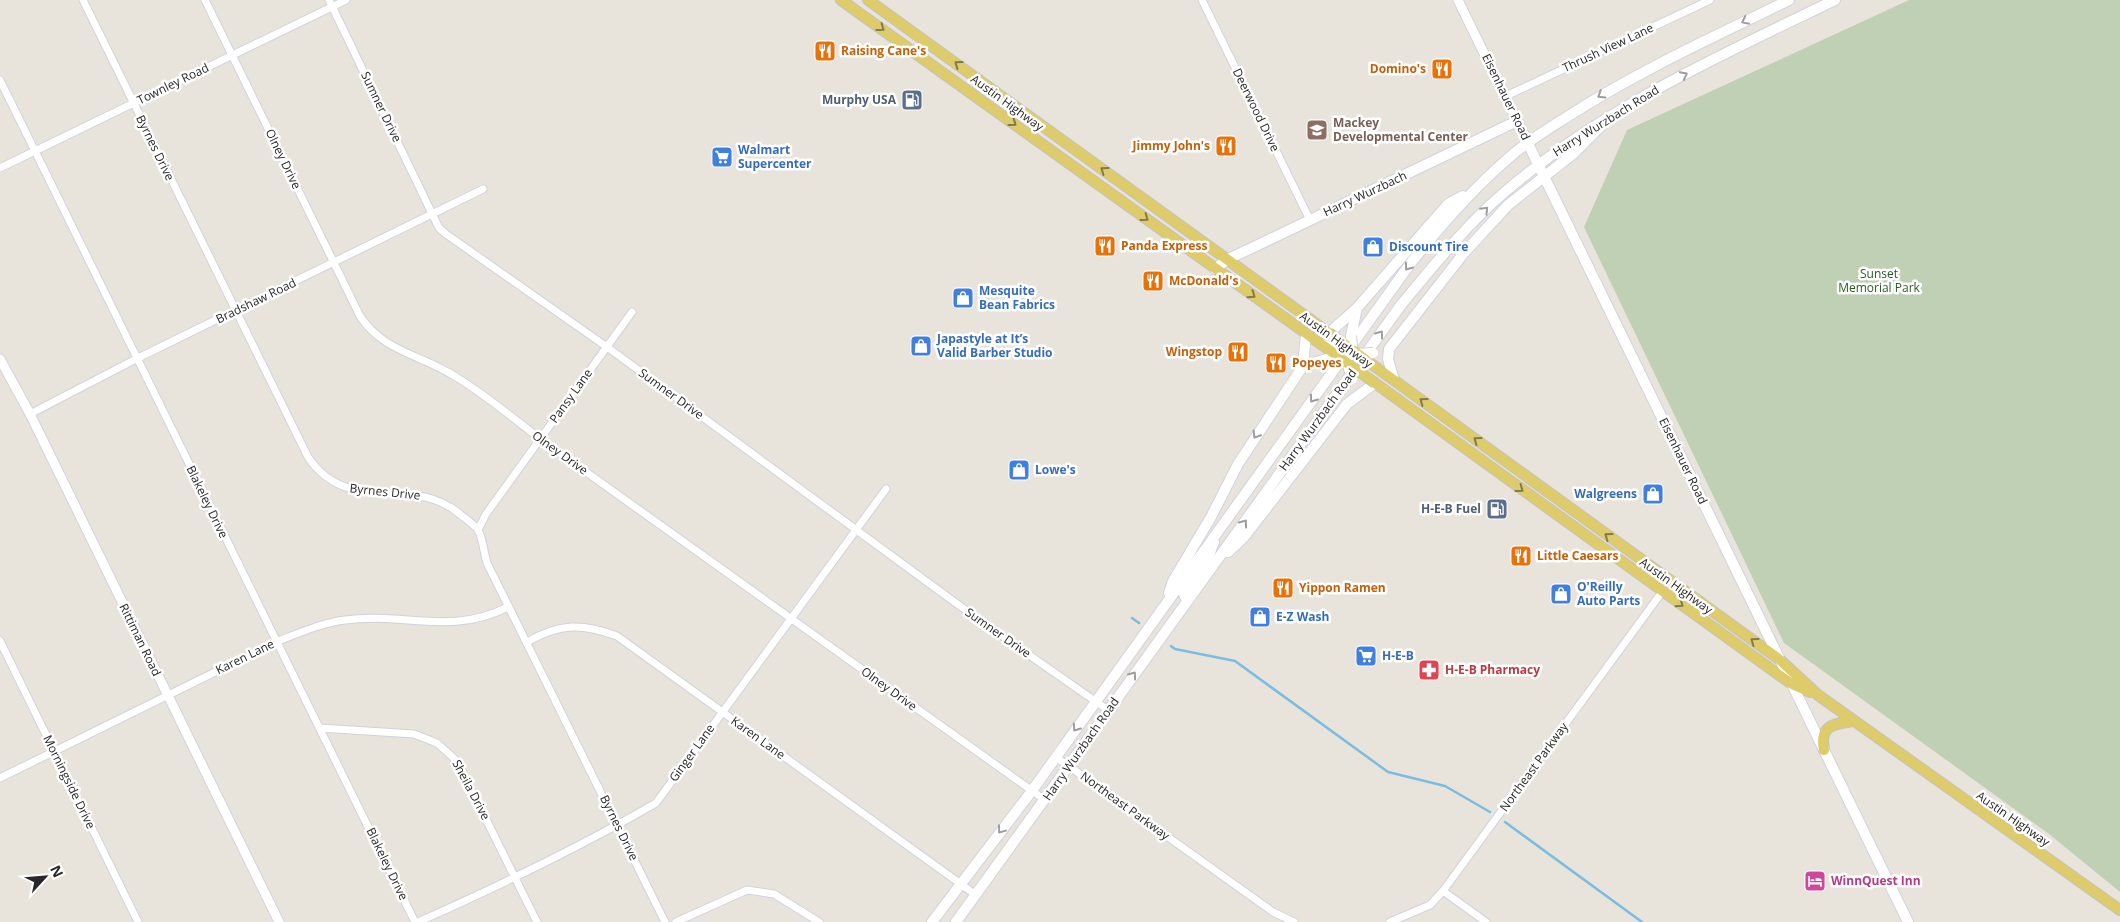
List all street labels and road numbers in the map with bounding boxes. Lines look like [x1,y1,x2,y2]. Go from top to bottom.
street label: Thrush View Lane [1559,19,1656,76]
street label: Eisenhauer Road [1478,51,1535,143]
street label: Townley Road [134,59,212,108]
street label: Deerwood Drive [1229,65,1284,154]
street label: Sumner Drive [357,69,406,145]
street label: Austin Highway [967,70,1048,135]
street label: Harry Wurzbach Road [1549,81,1662,160]
street label: Byrnes Drive [132,112,179,184]
street label: Olney Drive [262,126,305,192]
street label: Harry Wurzbach [1320,167,1409,220]
street label: Bradshaw Road [213,274,299,327]
street label: Austin Highway [1296,307,1377,372]
street label: Sumner Drive [635,364,707,423]
street label: Pansy Lane [545,365,596,426]
street label: Harry Wurzbach Road [1275,365,1360,474]
street label: Eisenhauer Road [1655,415,1712,507]
street label: Olney Drive [529,427,592,479]
street label: Blakeley Drive [183,463,232,541]
street label: Byrnes Drive [349,479,421,504]
street label: Austin Highway [1636,553,1717,618]
street label: Rittiman Road [116,601,165,679]
street label: Sumner Drive [962,604,1035,662]
street label: Karen Lane [213,635,277,678]
street label: Olney Drive [858,663,921,715]
street label: Harry Wurzbach Road [1039,694,1123,804]
street label: Karen Lane [728,712,789,763]
street label: Northeast Parkway [1495,718,1572,815]
street label: Ginger Lane [665,720,718,785]
street label: Morningside Drive [39,732,100,832]
street label: Sheila Drive [448,757,495,823]
street label: Northeast Parkway [1077,767,1174,844]
street label: Austin Highway [1973,787,2054,851]
street label: Byrnes Drive [596,792,643,864]
street label: Blakeley Drive [363,825,412,903]

